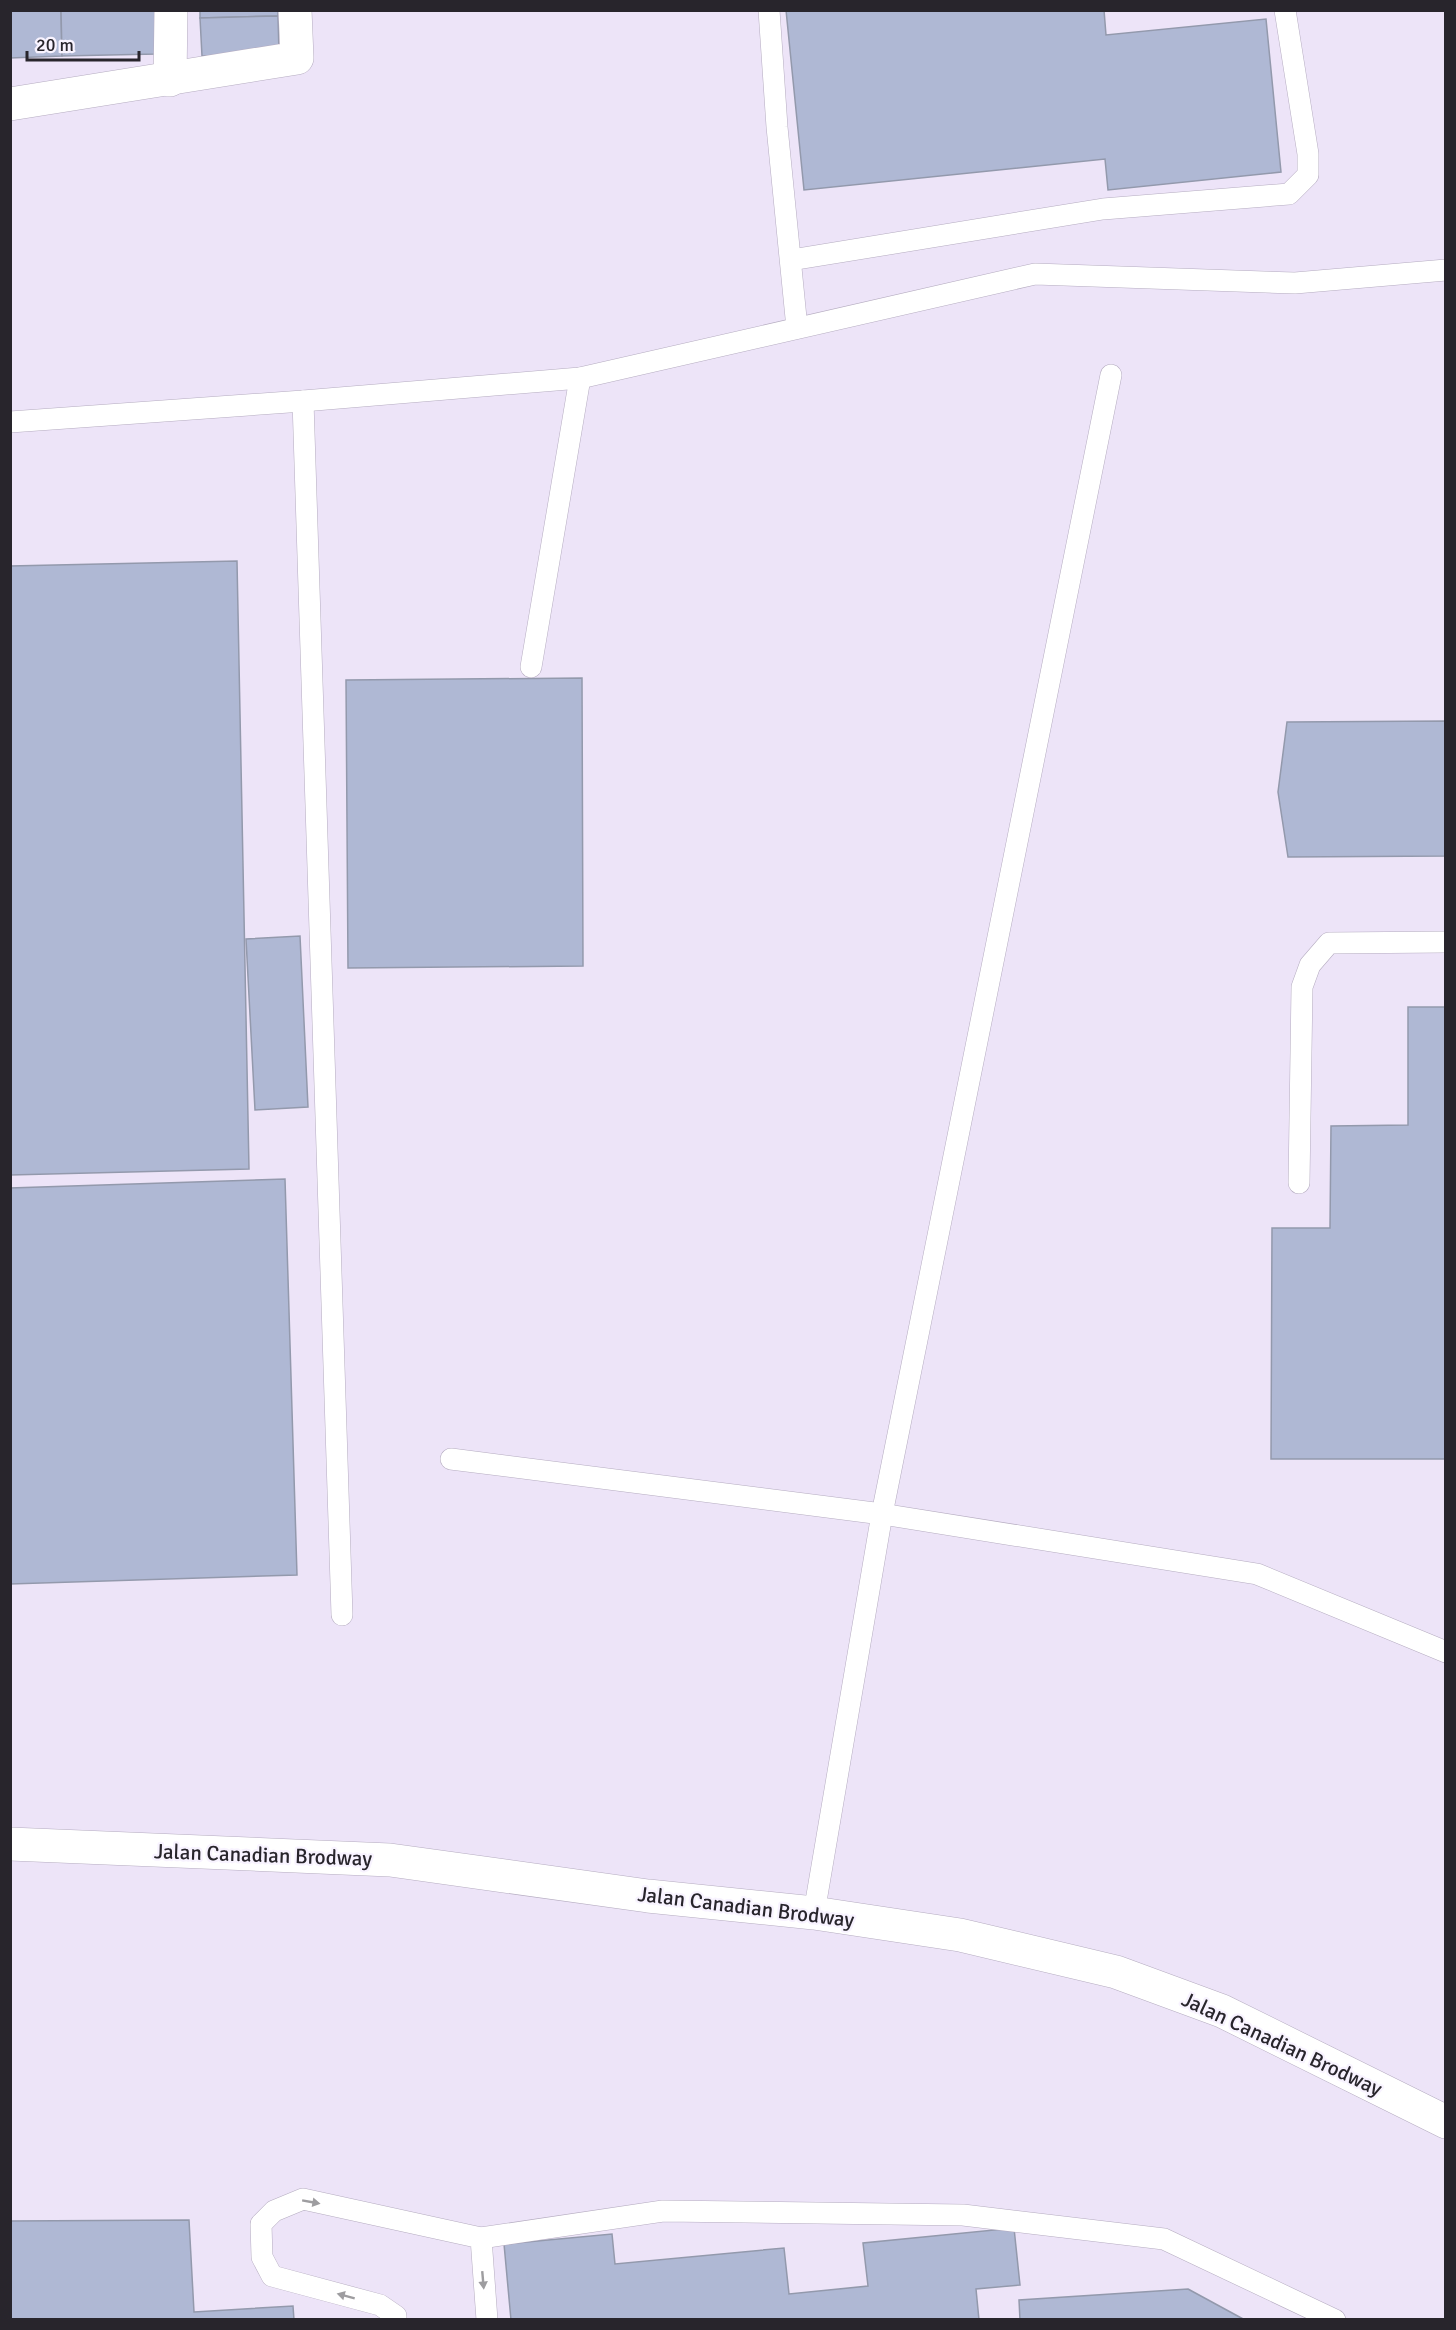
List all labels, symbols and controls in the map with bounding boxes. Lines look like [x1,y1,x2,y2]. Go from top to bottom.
scale bar [27,24,140,62]
text: 20 m [36,34,74,56]
street label: Jalan Canadian Brodway [154,1838,373,1872]
street label: Jalan Canadian Brodway [636,1881,856,1933]
street label: Jalan Canadian Brodway [1178,1986,1386,2102]
one-way arrow [302,2197,321,2206]
one-way arrow [478,2271,488,2290]
one-way arrow [336,2290,355,2300]

